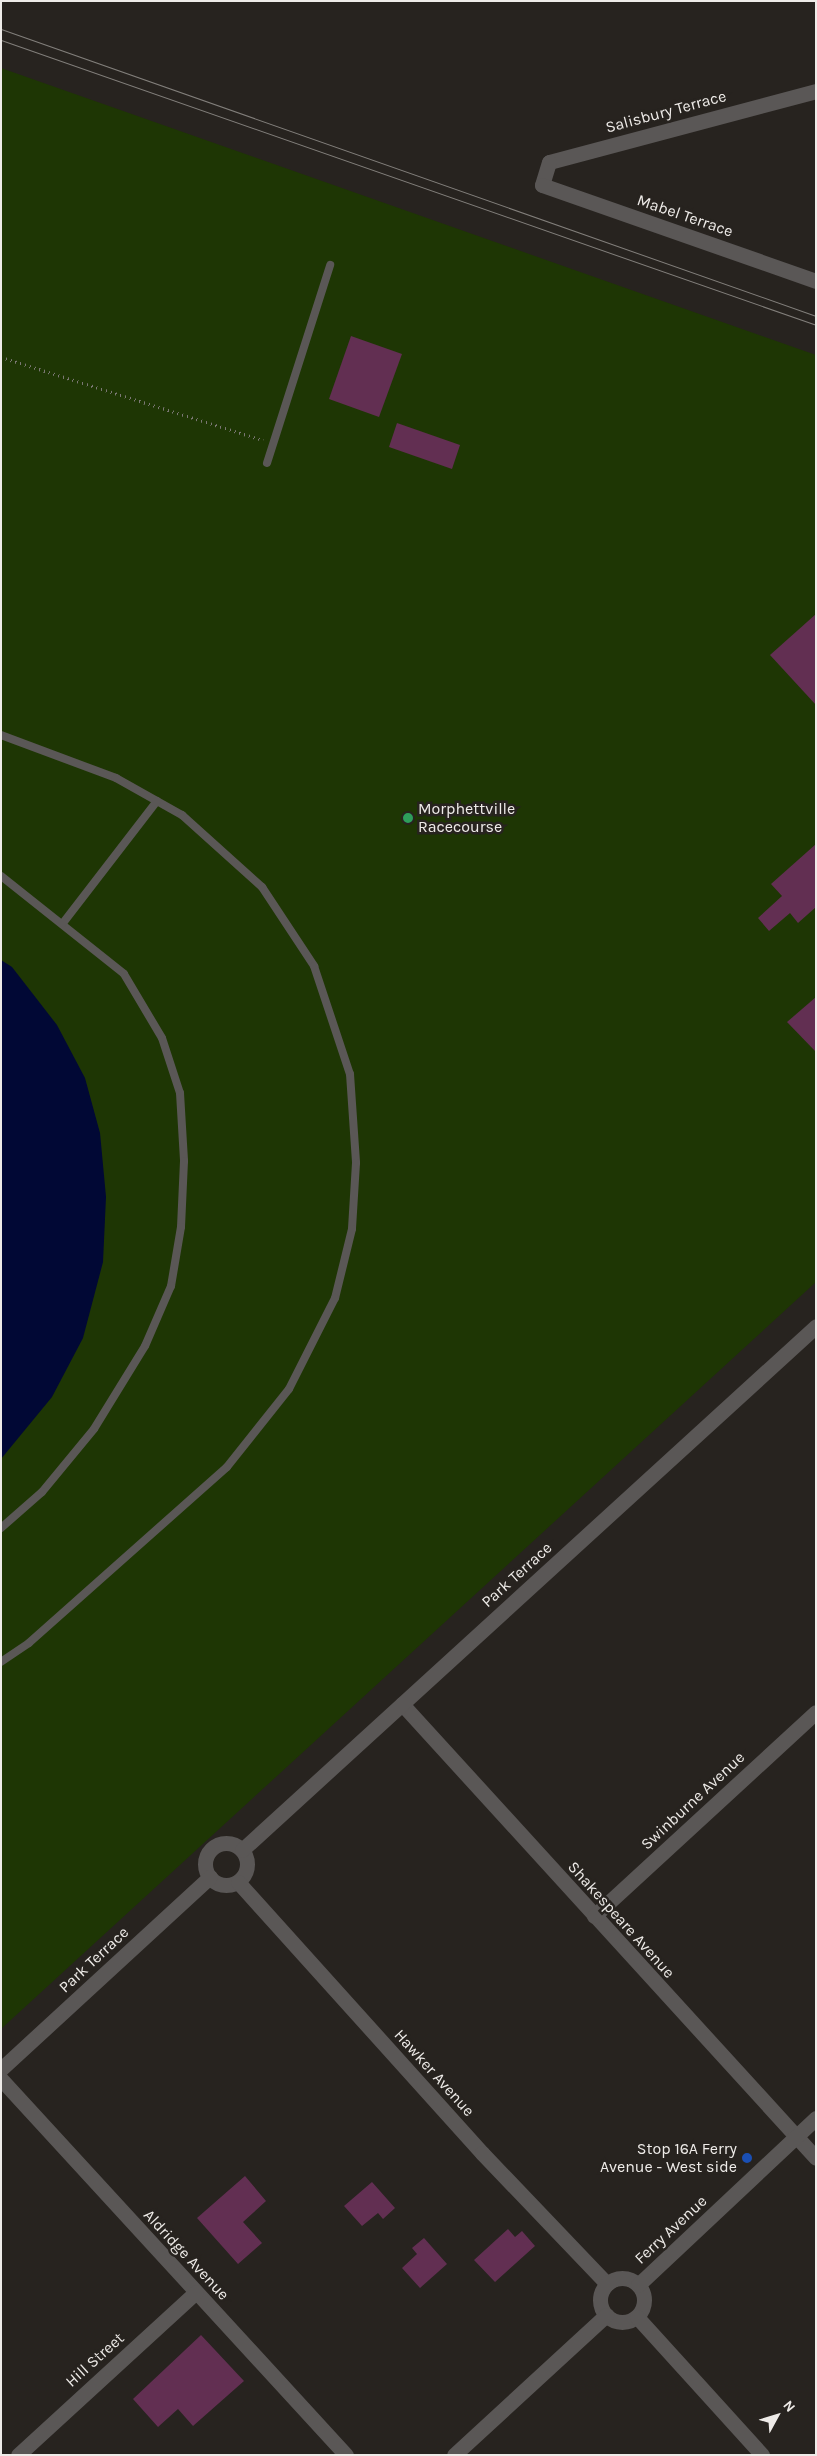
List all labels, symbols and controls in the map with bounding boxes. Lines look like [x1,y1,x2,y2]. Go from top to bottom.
street label: Salisbury Terrace [604,87,728,137]
street label: Mabel Terrace [635,191,735,241]
place label: Morphettville Racecourse [418,799,515,837]
marker: Morphettville Racecourse [402,812,414,824]
street label: Park Terrace [478,1538,556,1612]
street label: Swinburne Avenue [637,1748,749,1854]
street label: Shakespeare Avenue [563,1858,679,1982]
street label: Park Terrace [55,1923,133,1997]
street label: Hawker Avenue [390,2025,478,2121]
place label: Stop 16A Ferry Avenue - West side [600,2139,737,2177]
marker: Stop 16A Ferry Avenue - West side [741,2152,753,2164]
street label: Ferry Avenue [631,2192,711,2268]
street label: Aldridge Avenue [139,2206,233,2304]
street label: Hill Street [62,2329,128,2391]
north arrow [752,2391,802,2441]
text: N [779,2397,799,2415]

